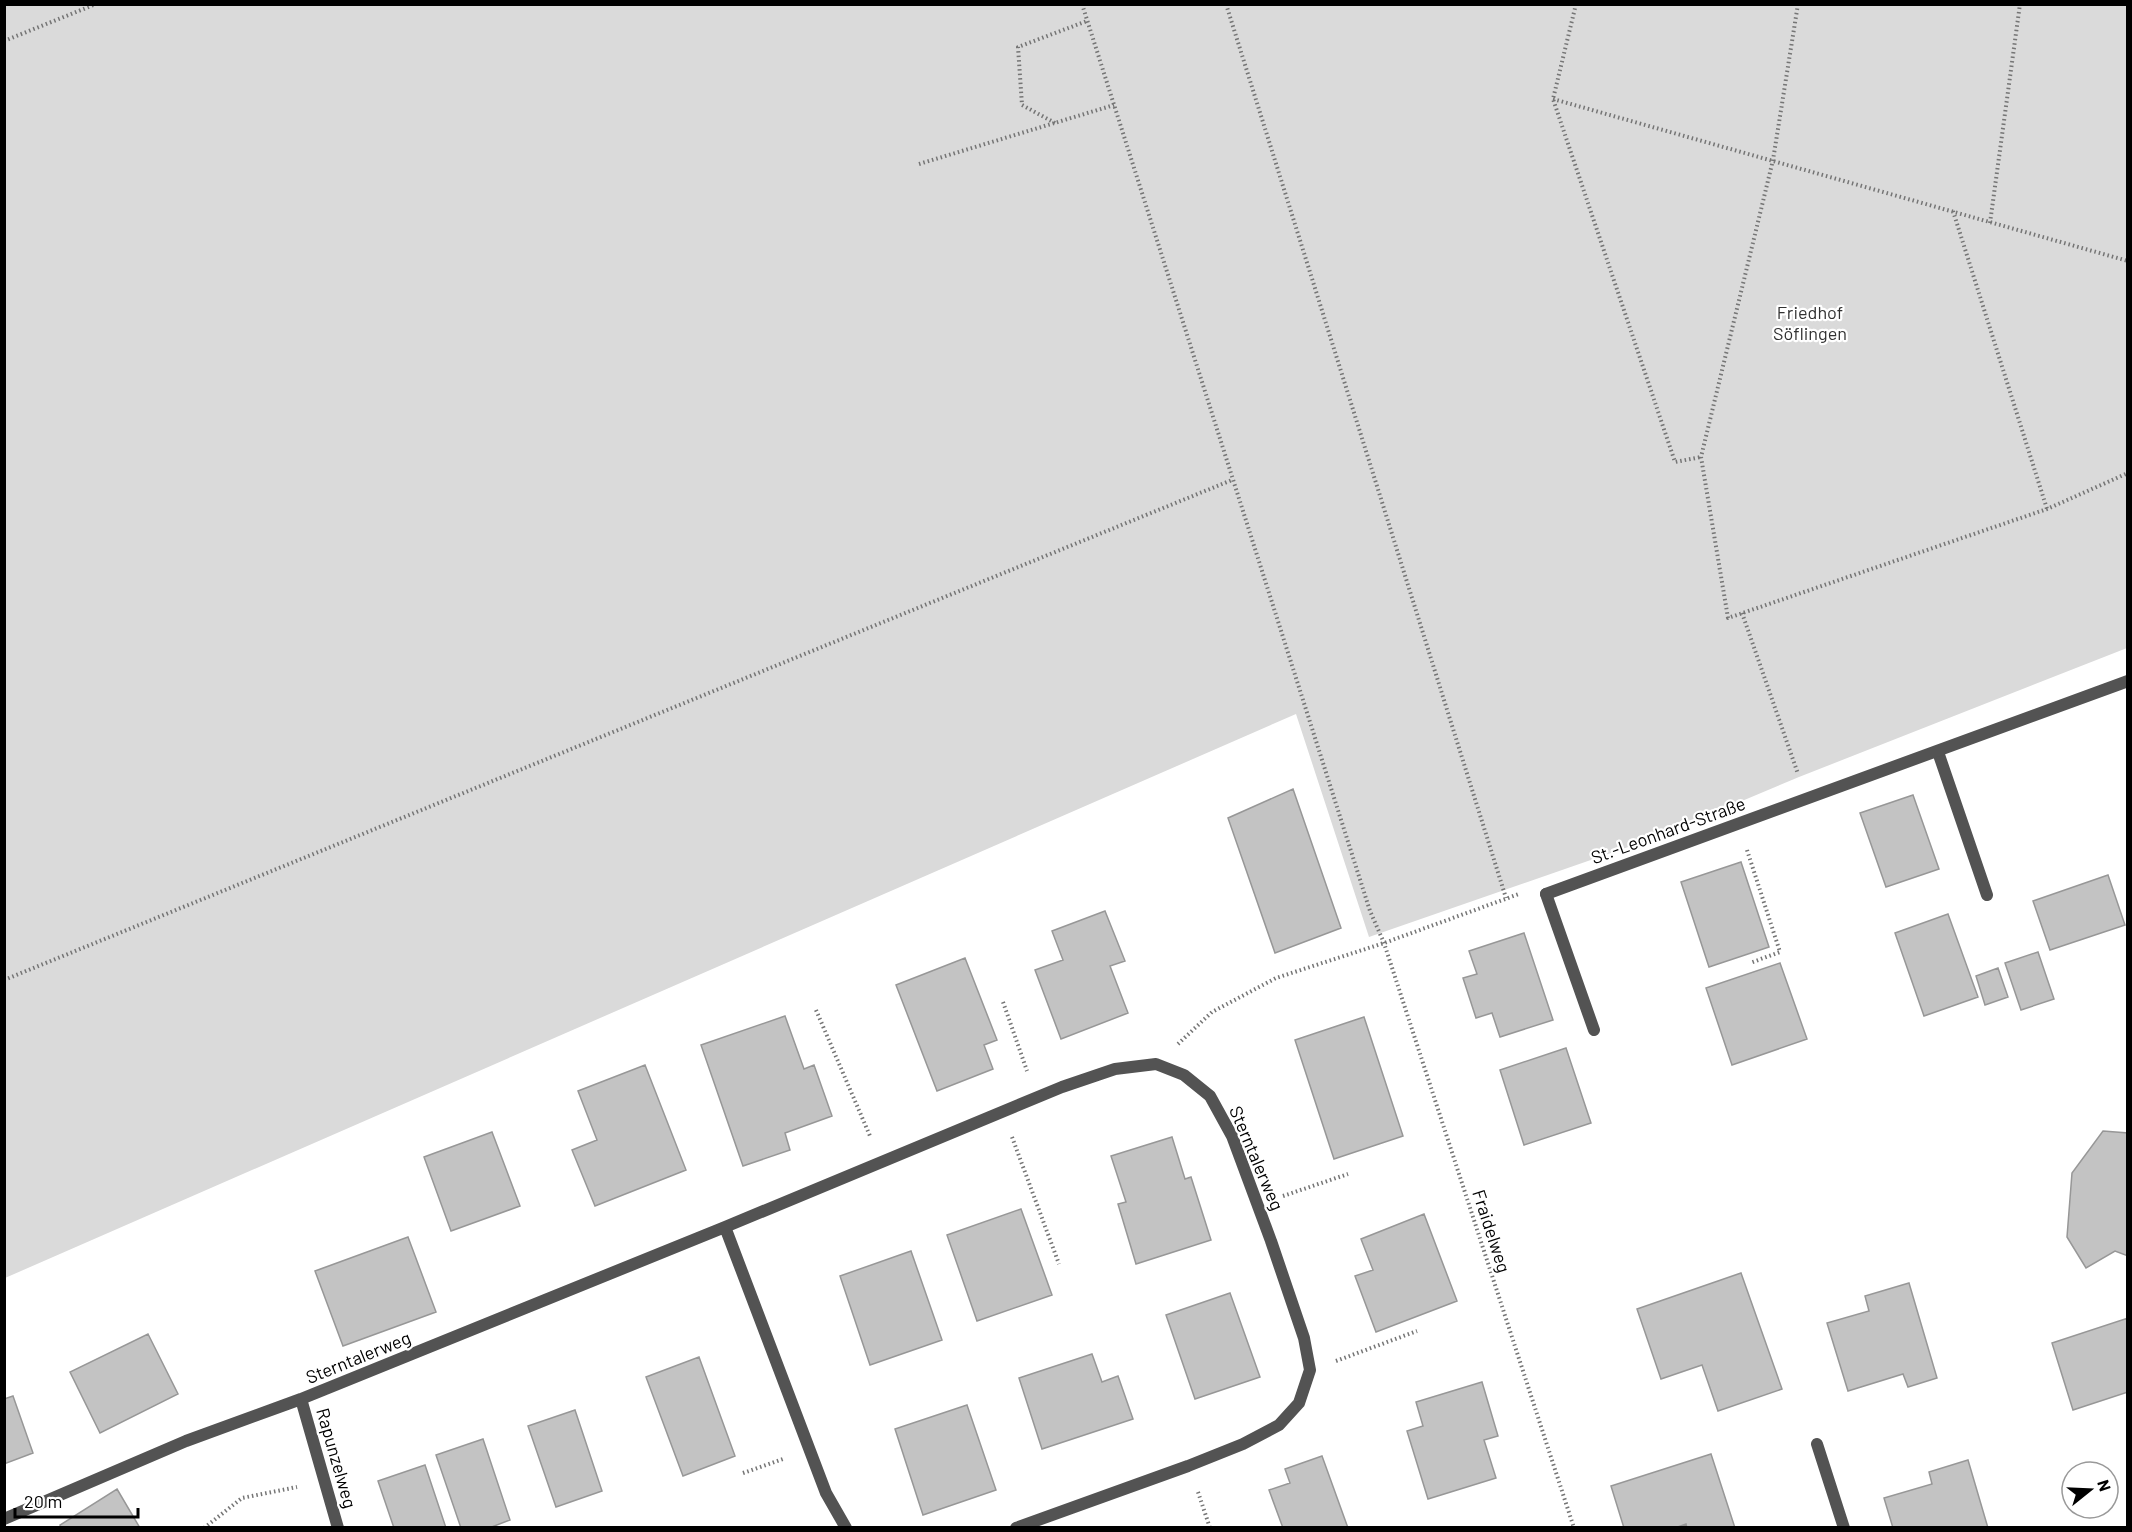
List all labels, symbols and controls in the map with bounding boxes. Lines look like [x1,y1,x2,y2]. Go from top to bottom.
park label: Friedhof Söflingen [1773,301,1847,344]
street label: St.-Leonhard-Straße [1588,792,1748,868]
street label: Sterntalerweg [1225,1103,1289,1213]
street label: Fraidelweg [1468,1187,1516,1275]
street label: Sterntalerweg [302,1326,414,1388]
street label: Rapunzelweg [312,1405,362,1511]
north arrow [2060,1460,2120,1520]
text: N [2094,1477,2115,1493]
scale bar [15,1481,138,1519]
text: 20 m [24,1490,62,1512]

